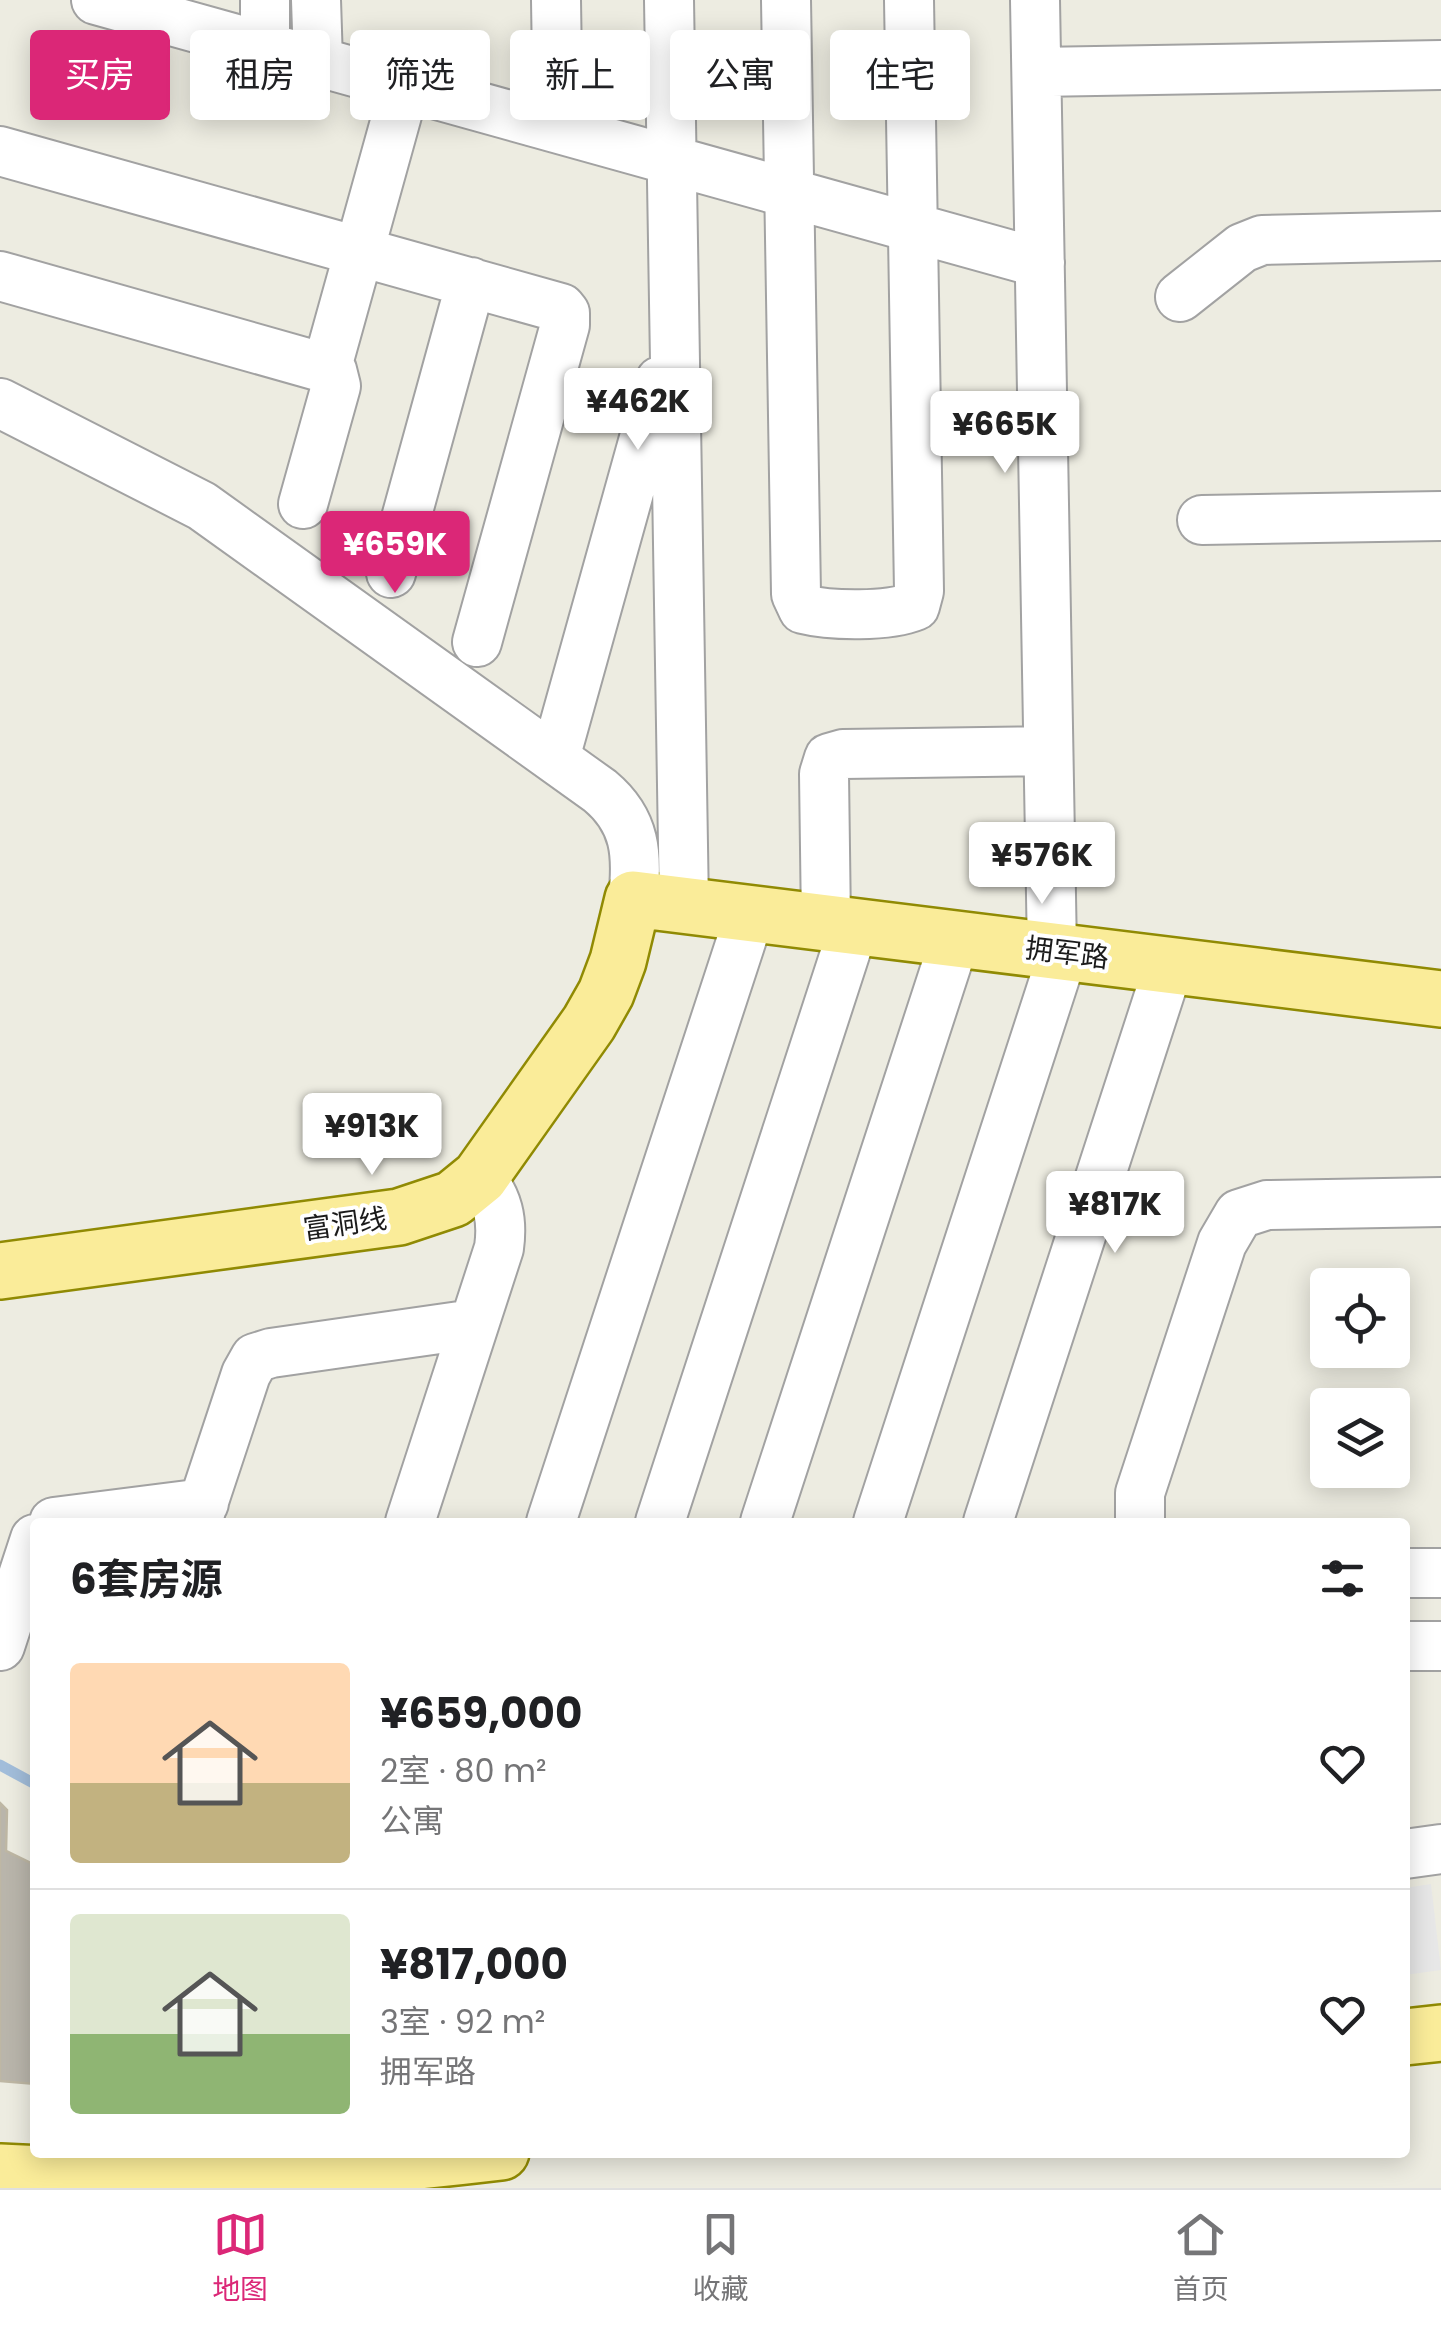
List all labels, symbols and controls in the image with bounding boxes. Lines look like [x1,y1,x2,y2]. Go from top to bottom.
chip: 买房 [30,30,170,120]
chip: 租房 [190,30,330,120]
chip: 筛选 [350,30,490,120]
chip: 新上 [510,30,650,120]
chip: 公寓 [670,30,810,120]
chip: 住宅 [830,30,970,120]
pin: ¥462K [568,368,708,453]
text: ¥462K [586,378,690,423]
pin: ¥665K [935,391,1075,476]
text: ¥665K [952,401,1058,446]
pin: ¥659K [325,511,465,596]
text: ¥659K [343,521,447,566]
pin: ¥576K [972,822,1112,907]
text: ¥576K [991,832,1093,877]
street label: 拥军路 [1023,929,1111,977]
pin: ¥913K [302,1093,442,1178]
text: ¥913K [325,1103,419,1148]
pin: ¥817K [1045,1171,1185,1256]
text: ¥817K [1068,1181,1162,1226]
street label: 富洞线 [301,1199,389,1249]
map controls [1310,1268,1410,1488]
button: locate [1310,1268,1410,1368]
button: layers [1310,1388,1410,1488]
text: 6套房源 [70,1550,223,1609]
icon: filters [1315,1551,1370,1606]
text: ¥659,000 [380,1684,582,1743]
icon: home [150,1703,270,1823]
icon: heart [1315,1736,1370,1791]
text: 2室 · 80 m² [380,1748,547,1793]
text: 公寓 [380,1798,444,1843]
text: ¥817,000 [380,1935,568,1994]
icon: home [150,1954,270,2074]
icon: heart [1315,1987,1370,2042]
text: 3室 · 92 m² [380,1999,545,2044]
text: 拥军路 [380,2049,476,2094]
tab: 地图 [212,2207,268,2311]
tab: 收藏 [692,2207,749,2311]
tab: 首页 [1173,2207,1229,2311]

